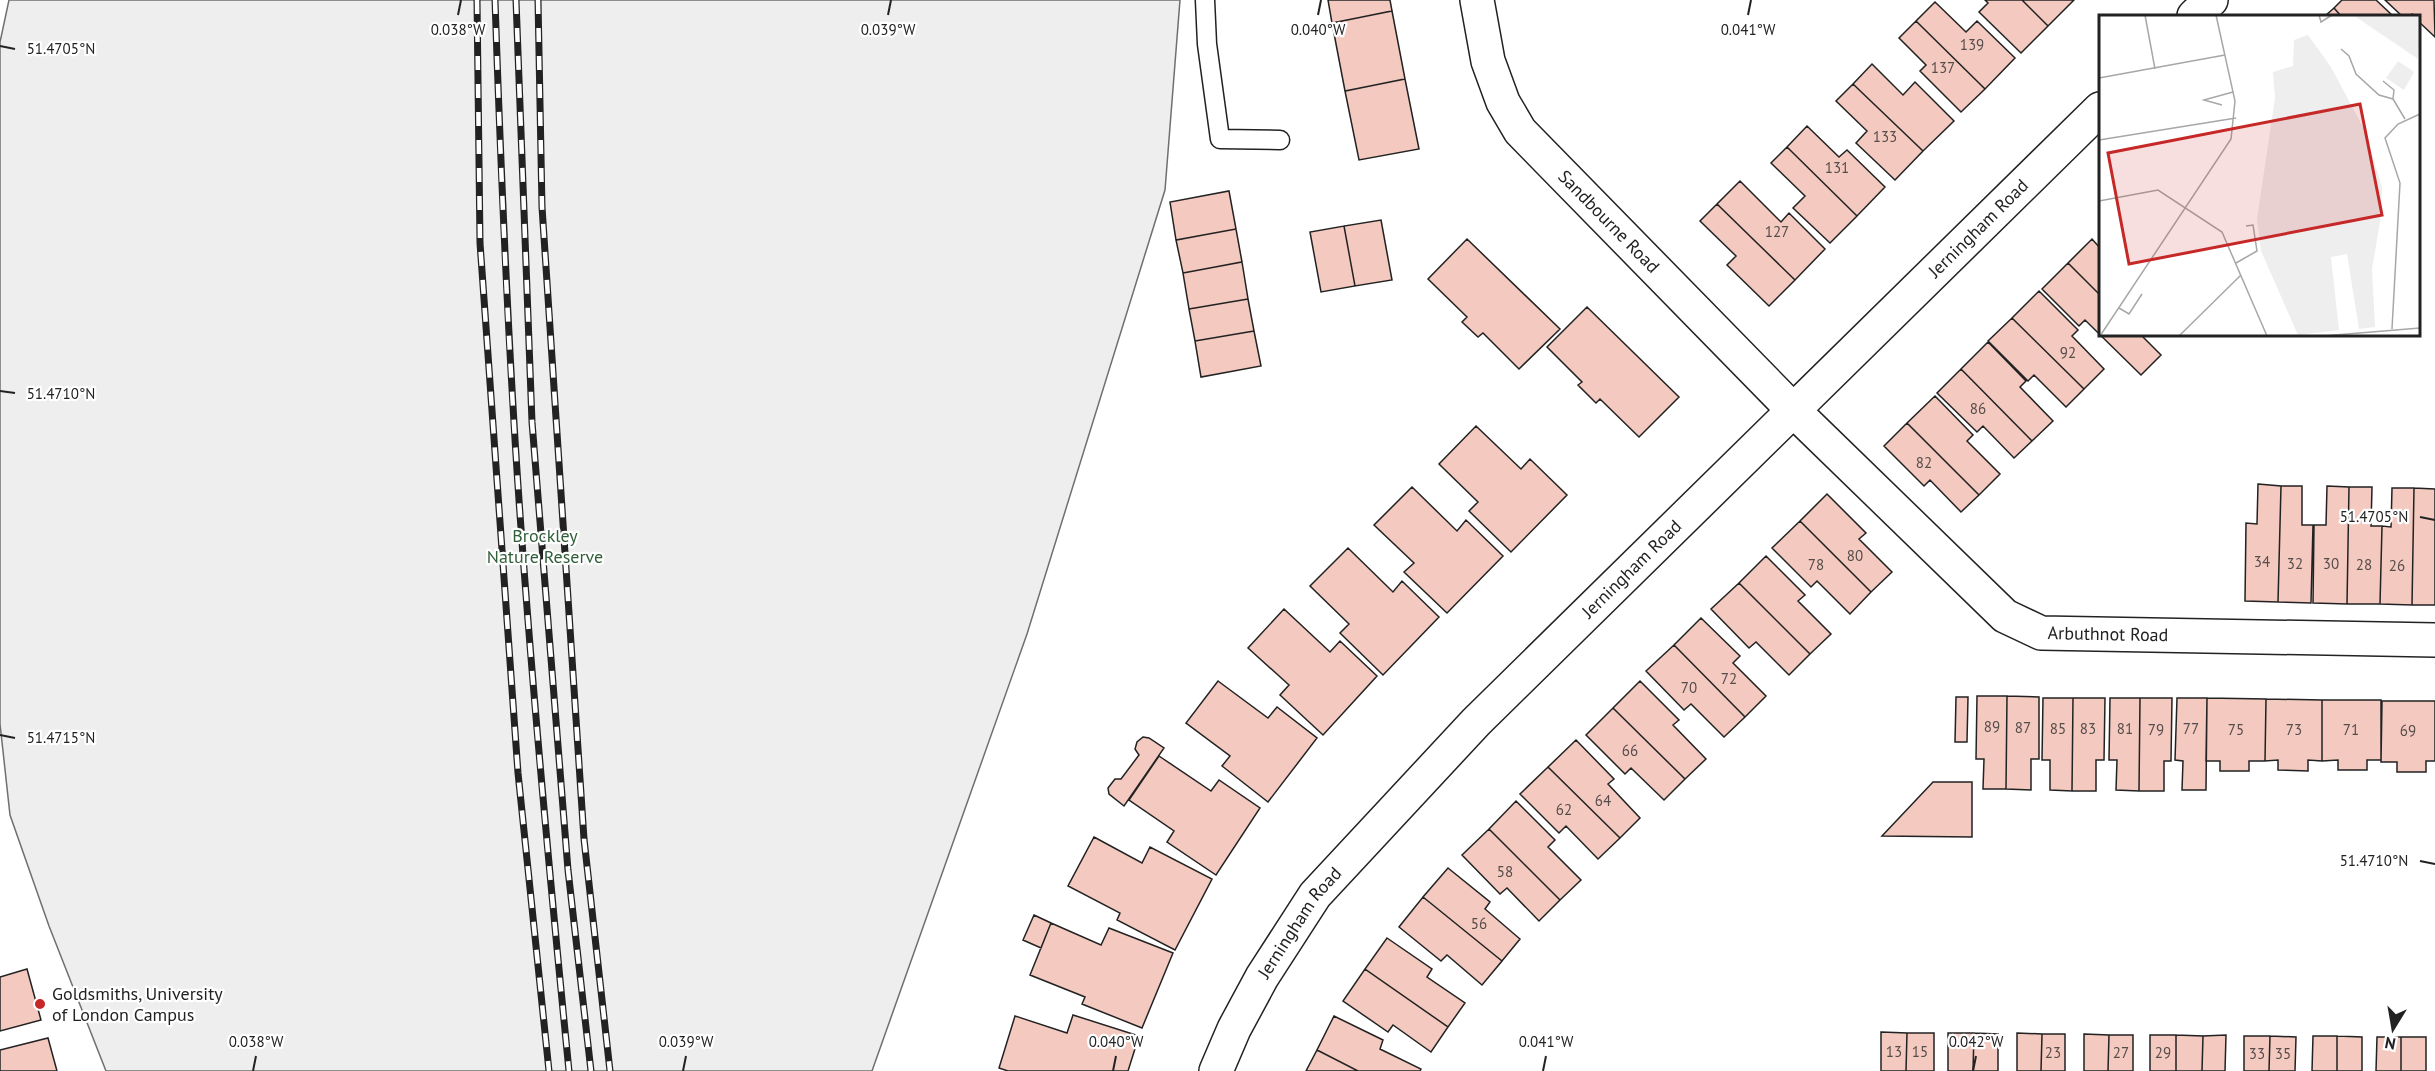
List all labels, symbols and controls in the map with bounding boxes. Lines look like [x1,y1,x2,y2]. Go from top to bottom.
inset map [2099,15,2420,336]
text: 0.038°W [431,20,486,39]
text: 0.039°W [861,20,916,39]
text: 0.040°W [1291,20,1346,39]
text: 0.041°W [1721,20,1776,39]
house number: 139 [1960,35,1984,54]
text: 51.4705°N [27,39,95,58]
house number: 137 [1931,58,1955,77]
house number: 133 [1873,127,1897,146]
house number: 131 [1825,158,1849,177]
street label: Sandbourne Road [1553,165,1665,278]
street label: Jerningham Road [1923,174,2033,283]
house number: 127 [1765,222,1789,241]
house number: 92 [2060,343,2076,362]
text: 51.4710°N [27,384,95,403]
house number: 86 [1970,399,1986,418]
house number: 82 [1916,453,1932,472]
text: 51.4705°N [2340,507,2408,526]
street label: Jerningham Road [1576,515,1686,624]
park label: Brockley Nature Reserve [487,524,603,568]
house number: 80 [1847,546,1863,565]
house number: 34 [2254,552,2270,571]
house number: 32 [2287,554,2303,573]
house number: 30 [2323,554,2339,573]
house number: 78 [1808,555,1824,574]
house number: 28 [2356,555,2372,574]
house number: 26 [2389,556,2405,575]
street label: Arbuthnot Road [2047,621,2168,646]
house number: 72 [1721,669,1737,688]
house number: 70 [1681,678,1697,697]
house number: 89 [1984,717,2000,736]
house number: 87 [2015,718,2031,737]
house number: 85 [2050,719,2066,738]
house number: 83 [2080,719,2096,738]
house number: 81 [2117,719,2133,738]
house number: 77 [2183,719,2199,738]
house number: 79 [2148,720,2164,739]
house number: 75 [2228,720,2244,739]
house number: 73 [2286,720,2302,739]
house number: 71 [2343,720,2359,739]
house number: 69 [2400,721,2416,740]
text: 51.4715°N [27,728,95,747]
house number: 66 [1622,741,1638,760]
house number: 64 [1595,791,1611,810]
house number: 62 [1556,800,1572,819]
text: 51.4710°N [2340,851,2408,870]
street label: Jerningham Road [1252,862,1346,983]
house number: 58 [1497,862,1513,881]
house number: 56 [1471,914,1487,933]
place label: Goldsmiths, University of London Campus [52,982,223,1026]
marker: Goldsmiths, University of London Campus [33,997,47,1011]
north arrow [2363,999,2423,1059]
text: 0.038°W [229,1032,284,1051]
text: 0.039°W [659,1032,714,1051]
text: 0.040°W [1089,1032,1144,1051]
text: 0.041°W [1519,1032,1574,1051]
text: 0.042°W [1949,1032,2004,1051]
text: N [2383,1033,2397,1055]
house number: 13 [1886,1042,1902,1061]
house number: 15 [1912,1042,1928,1061]
house number: 23 [2045,1043,2061,1062]
house number: 27 [2113,1043,2129,1062]
house number: 29 [2155,1043,2171,1062]
house number: 33 [2249,1044,2265,1063]
house number: 35 [2275,1044,2291,1063]

